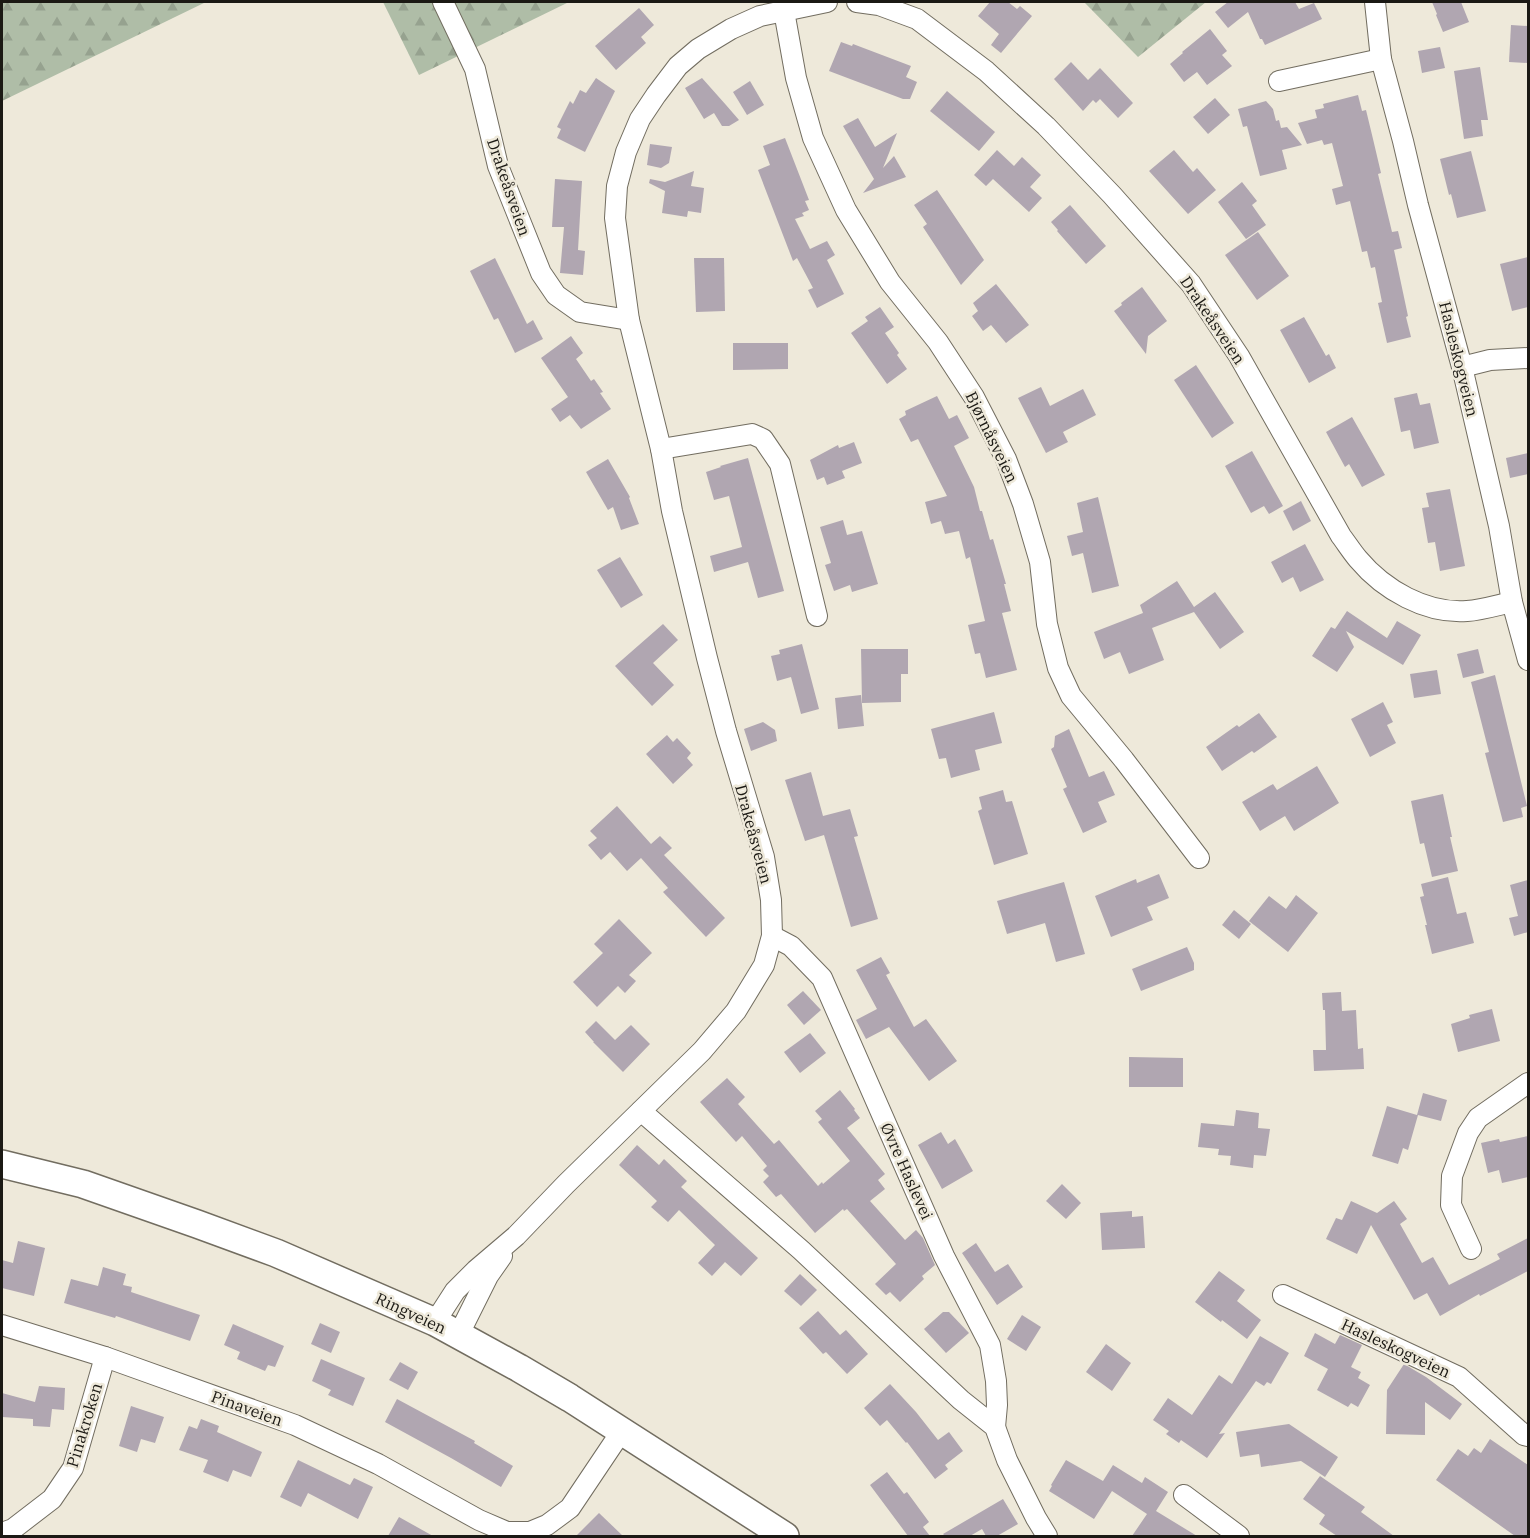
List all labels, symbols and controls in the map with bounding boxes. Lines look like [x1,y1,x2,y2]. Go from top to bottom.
street label: Drakeåsveien [483,135,535,239]
street label: Drakeåsveien [1176,272,1250,368]
street label: Hasleskogveien [1435,299,1483,419]
street label: Bjørnåsveien [961,388,1023,486]
street label: Drakeåsveien [731,782,777,886]
street label: Øvre Haslevei [877,1119,937,1223]
street label: Ringveien [372,1288,450,1338]
street label: Hasleskogveien [1338,1314,1454,1382]
street label: Pinakroken [62,1380,106,1470]
street label: Pinaveien [209,1386,285,1430]

